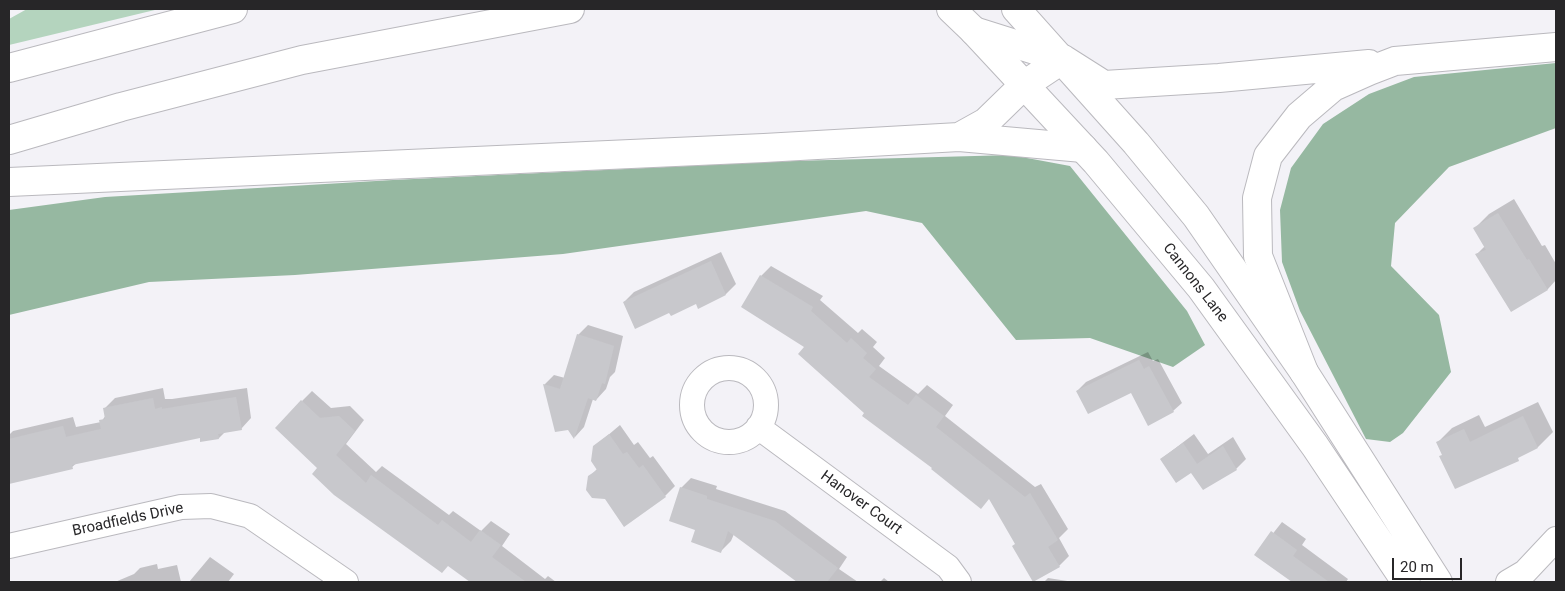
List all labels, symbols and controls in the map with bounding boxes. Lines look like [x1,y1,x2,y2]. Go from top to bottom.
street label: Cannons Lane [1159,240,1231,326]
street label: Hanover Court [817,467,905,539]
street label: Broadfields Drive [71,499,185,541]
scale bar [1395,548,1465,580]
text: 20 m [1400,558,1434,576]

